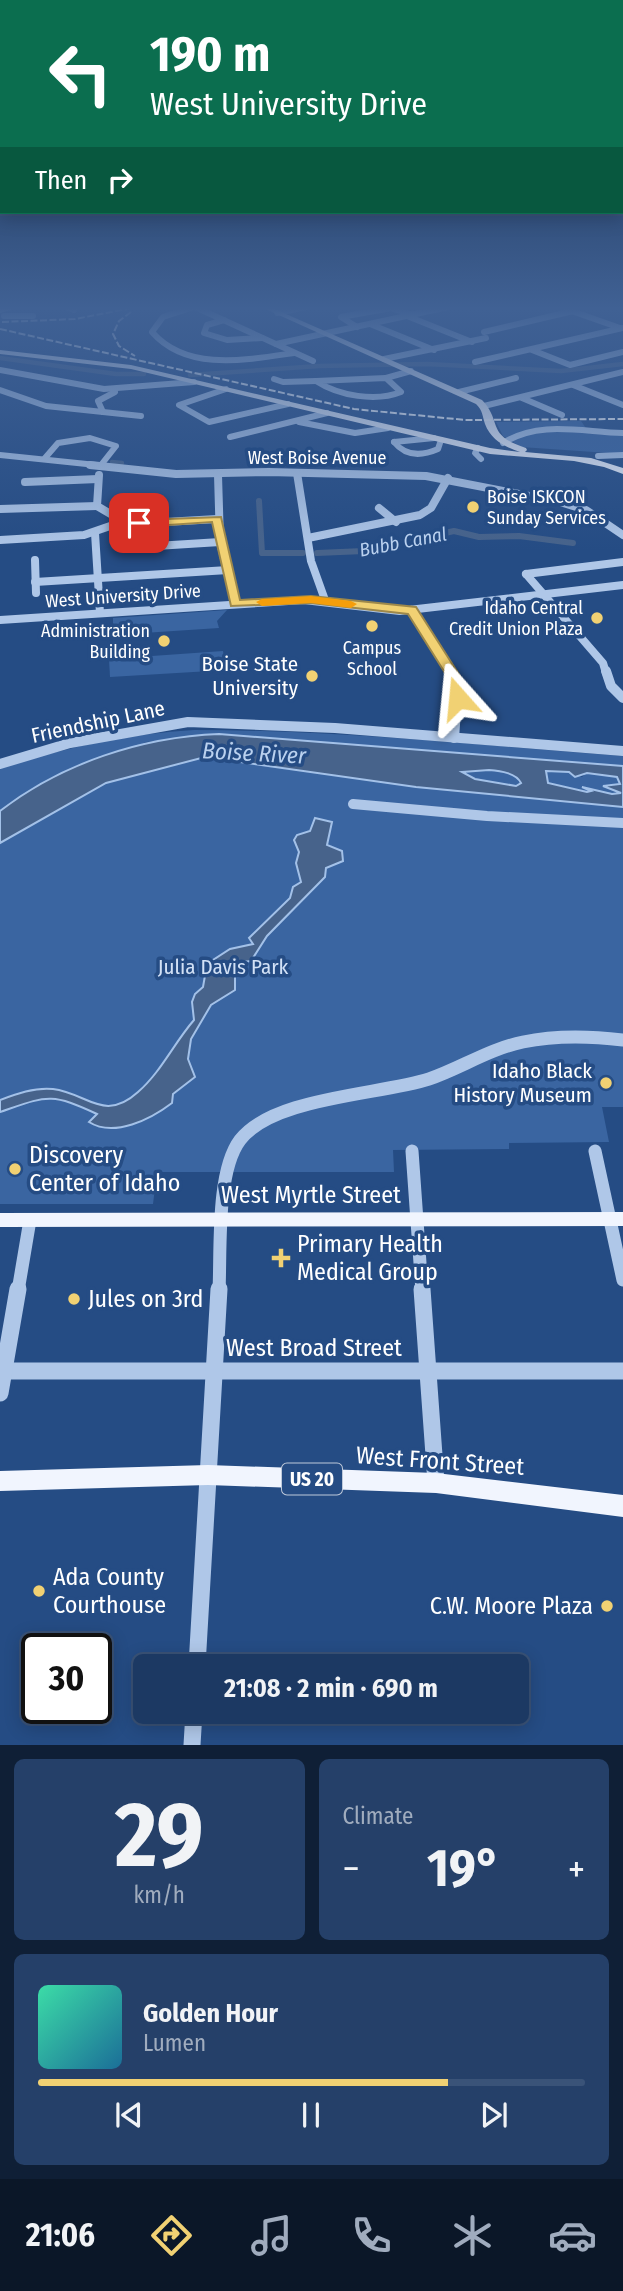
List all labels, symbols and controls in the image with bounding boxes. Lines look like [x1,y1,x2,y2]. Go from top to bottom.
text: 190 m [150,25,270,84]
icon: left [35,28,126,119]
text: West University Drive [150,85,427,123]
icon: right [101,161,139,199]
text: Then [35,165,87,196]
street label: West Boise Avenue [248,447,386,469]
place label: Boise ISKCON Sunday Services [487,486,606,529]
pin [109,493,169,553]
marker: Boise ISKCON Sunday Services [465,499,481,515]
icon: arrive [120,504,158,542]
water label: Bubb Canal [357,522,449,562]
street label: West University Drive [44,580,202,612]
place label: Idaho Central Credit Union Plaza [449,597,583,640]
marker: Idaho Central Credit Union Plaza [589,610,605,626]
marker: Campus School [364,618,380,634]
place label: Administration Building [41,620,151,663]
marker: Administration Building [156,633,172,649]
place label: Campus School [343,637,401,680]
place label: Boise State University [202,651,299,701]
position arrow [421,661,495,735]
marker: Boise State University [304,668,320,684]
street label: Friendship Lane [29,695,167,749]
water label: Boise River [202,736,308,770]
park label: Julia Davis Park [158,954,289,980]
place label: Idaho Black History Museum [453,1058,592,1108]
marker: Idaho Black History Museum [598,1075,614,1091]
place label: Discovery Center of Idaho [29,1141,180,1197]
marker: Discovery Center of Idaho [7,1161,23,1177]
street label: West Myrtle Street [221,1181,401,1209]
place label: Primary Health Medical Group [297,1230,443,1286]
marker: Primary Health Medical Group [271,1248,291,1268]
place label: Jules on 3rd [88,1285,203,1313]
marker: Jules on 3rd [66,1291,82,1307]
street label: West Broad Street [226,1334,402,1362]
street label: West Front Street [355,1441,525,1481]
road number: US 20 [282,1464,342,1494]
place label: Ada County Courthouse [53,1563,166,1619]
marker: Ada County Courthouse [31,1583,47,1599]
place label: C.W. Moore Plaza [430,1592,593,1620]
marker: C.W. Moore Plaza [599,1598,615,1614]
speed limit sign: 30 [21,1633,112,1724]
text: 21:08 · 2 min · 690 m [224,1673,438,1704]
text: 29 [115,1781,204,1890]
text: Climate [343,1802,413,1830]
text: 19° [427,1837,500,1900]
text: − [343,1846,360,1892]
text: + [568,1846,585,1892]
text: km/h [134,1881,185,1909]
text: Golden Hour [143,1998,278,2029]
text: Lumen [143,2029,206,2057]
icon: previous [110,2096,148,2134]
icon: pause [292,2096,330,2134]
icon: next [475,2096,513,2134]
icon: directions [147,2211,196,2260]
icon: music [247,2211,296,2260]
icon: phone [347,2211,396,2260]
icon: climate [448,2211,497,2260]
icon: car [548,2211,597,2260]
text: 21:06 [26,2216,95,2254]

